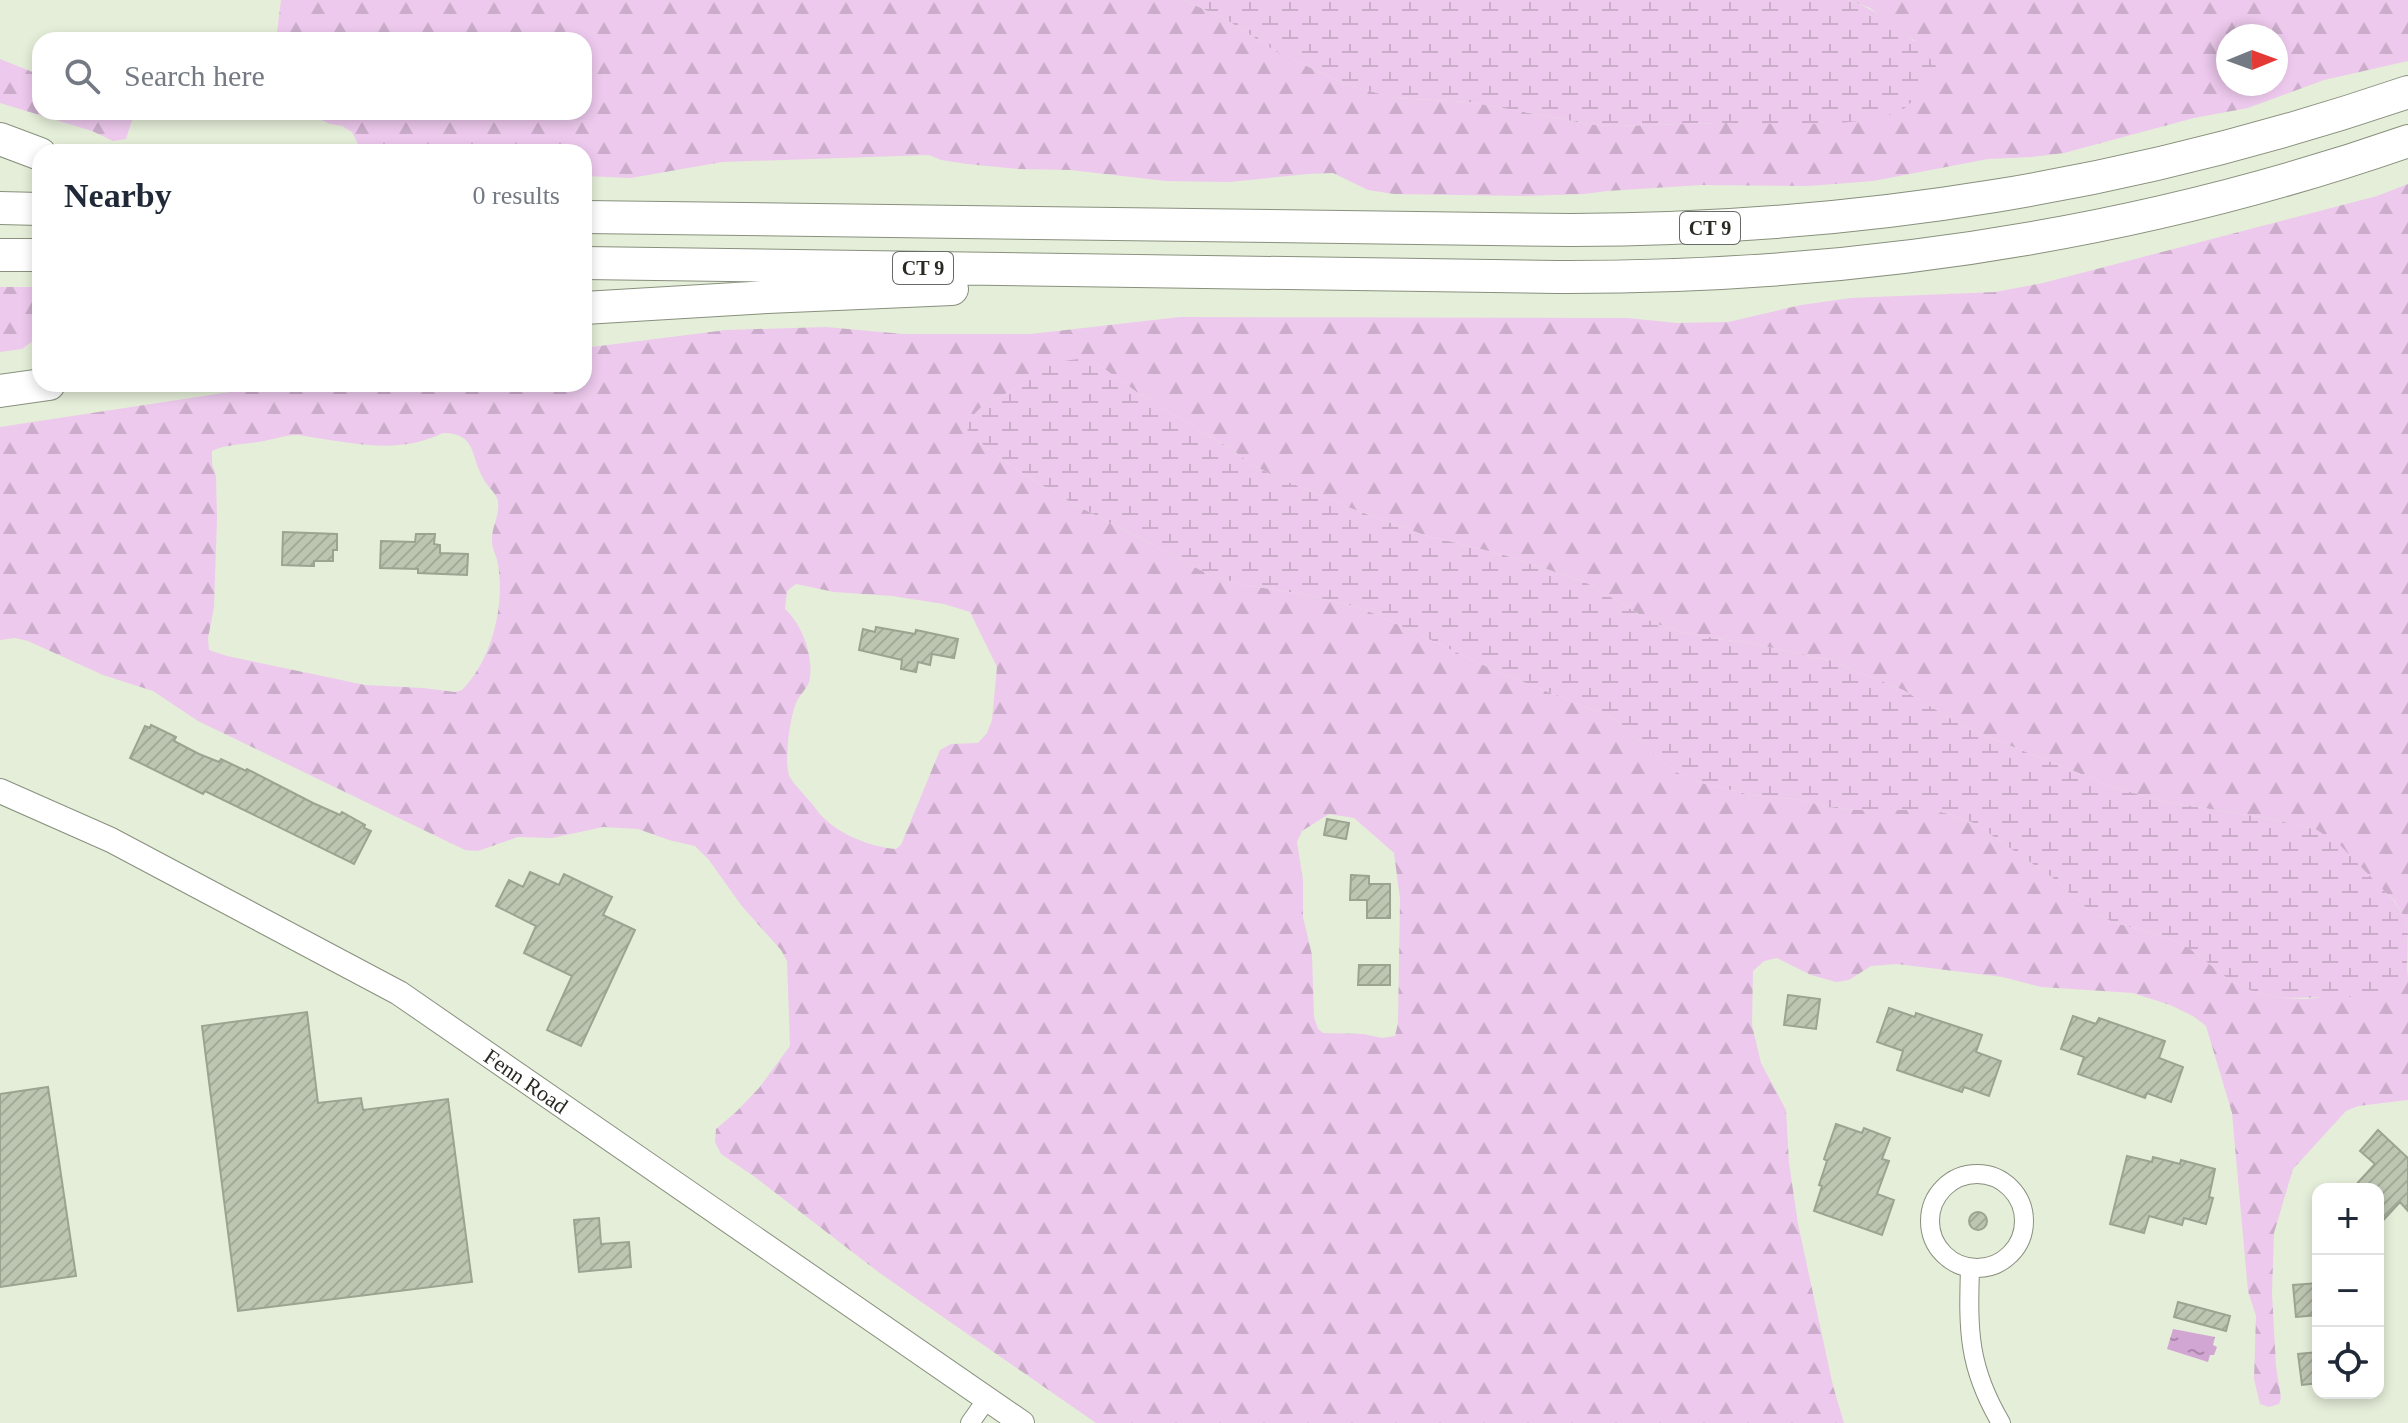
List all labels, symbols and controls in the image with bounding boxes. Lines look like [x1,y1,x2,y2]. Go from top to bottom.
north arrow [2216,24,2288,96]
search box [32,32,592,120]
icon: search [60,54,104,98]
text: Search here [124,59,265,92]
text: Nearby [64,177,172,214]
text: 0 results [473,181,560,210]
road number: CT 9 [1680,212,1740,244]
road number: CT 9 [893,252,953,284]
street label: Fenn Road [480,1043,573,1118]
map controls [2312,1183,2384,1399]
button: + [2312,1183,2384,1255]
button: − [2312,1255,2384,1327]
button: locate [2312,1327,2384,1399]

